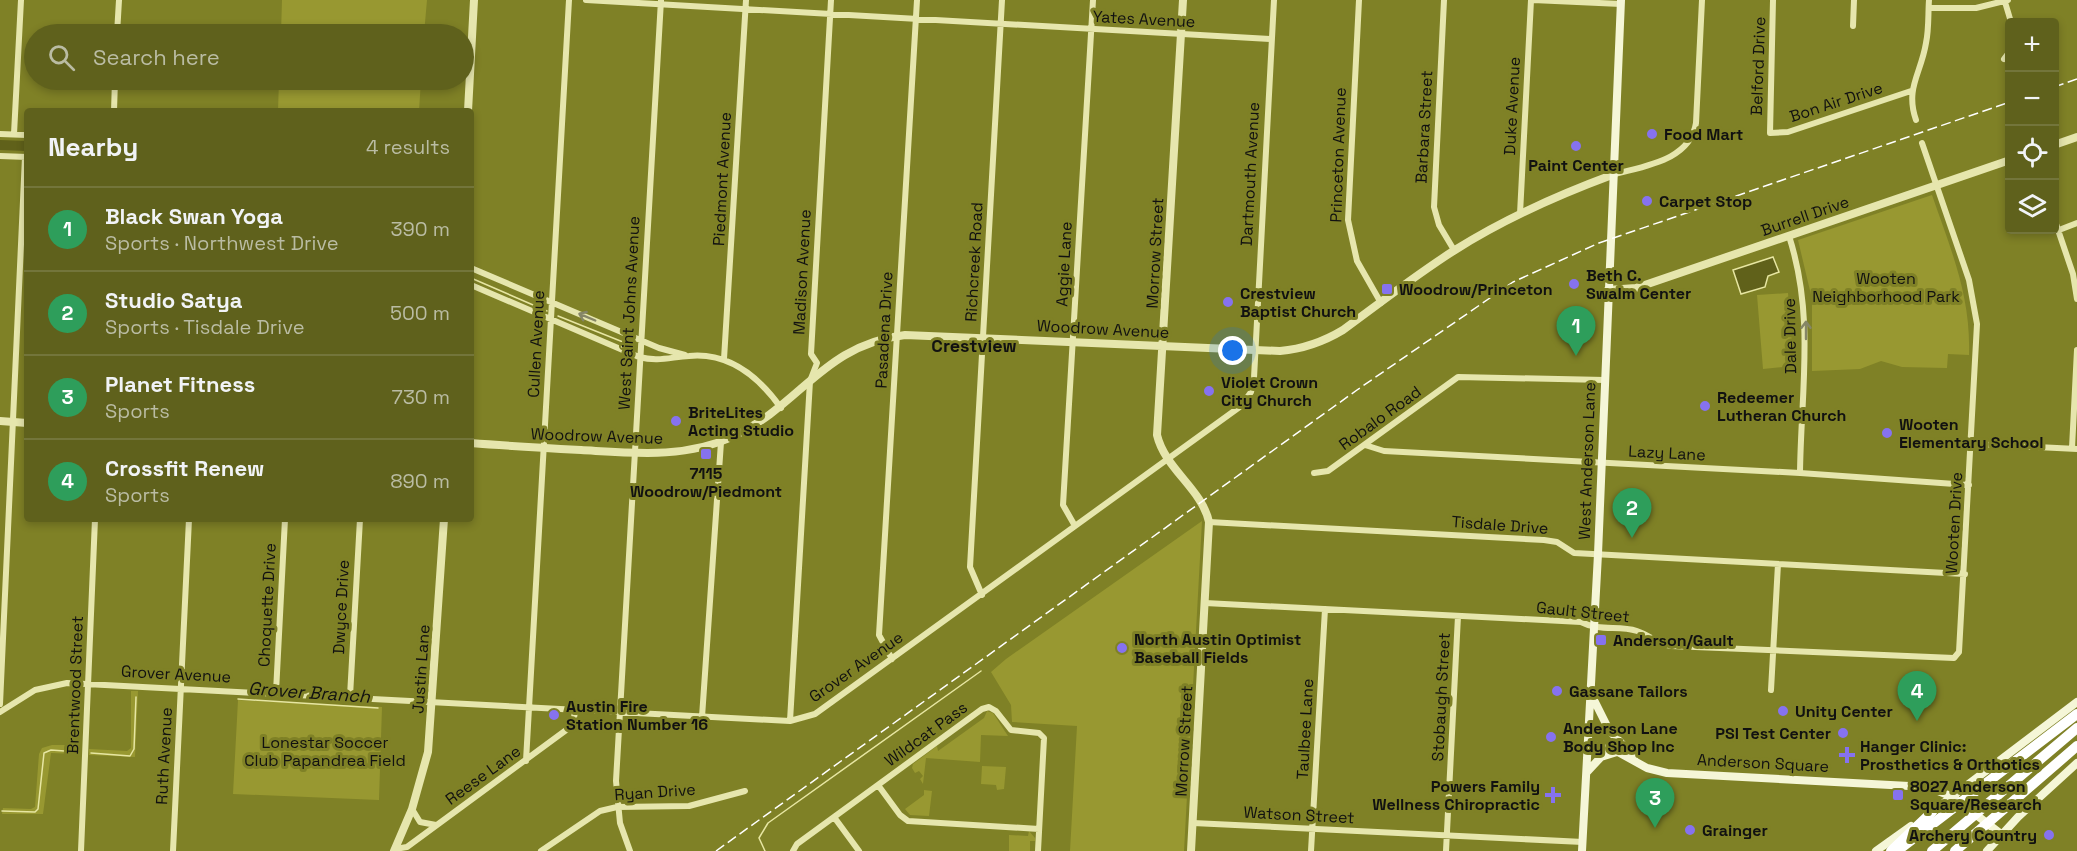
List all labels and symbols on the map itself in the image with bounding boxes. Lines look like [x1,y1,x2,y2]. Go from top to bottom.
street label: Yates Avenue [1092,6,1196,32]
street label: Belford Drive [1746,16,1770,116]
street label: Duke Avenue [1499,56,1525,156]
street label: Barbara Street [1411,70,1437,184]
street label: Bon Air Drive [1787,77,1885,127]
street label: Princeton Avenue [1325,87,1351,223]
street label: Dartmouth Avenue [1236,101,1264,247]
street label: Piedmont Avenue [708,111,736,247]
place label: Food Mart [1664,124,1743,145]
marker: Food Mart [1645,127,1659,141]
marker: Paint Center [1569,139,1583,153]
place label: Paint Center [1528,155,1624,176]
place label: Carpet Stop [1659,191,1752,212]
street label: Burrell Drive [1758,191,1852,241]
marker: Carpet Stop [1640,194,1654,208]
street label: Morrow Street [1142,197,1168,309]
street label: Richcreek Road [960,202,988,322]
street label: Madison Avenue [788,209,816,335]
street label: West Saint Johns Avenue [613,215,645,411]
street label: Aggie Lane [1051,221,1077,307]
place label: Beth C. Swalm Center [1586,265,1691,304]
park label: Wooten Neighborhood Park [1812,268,1960,307]
street label: Pasadena Drive [870,271,898,389]
marker: Beth C. Swalm Center [1567,277,1581,291]
place label: Woodrow/Princeton [1399,279,1553,300]
marker: Woodrow/Princeton [1380,282,1394,296]
place label: Crestview Baptist Church [1240,283,1356,322]
street label: Cullen Avenue [523,290,549,398]
marker: Crestview Baptist Church [1221,295,1235,309]
street label: Dale Drive [1779,298,1801,374]
pin: 1 [1556,306,1596,356]
one-way arrow [578,311,596,322]
street label: Woodrow Avenue [1036,315,1170,343]
one-way arrow [1800,321,1812,341]
district label: Crestview [931,334,1017,357]
your location [1218,336,1247,365]
place label: Violet Crown City Church [1221,372,1318,411]
street label: Robalo Road [1335,381,1425,455]
street label: West Anderson Lane [1574,382,1600,540]
marker: Violet Crown City Church [1202,384,1216,398]
place label: Redeemer Lutheran Church [1717,387,1846,426]
marker: Redeemer Lutheran Church [1698,399,1712,413]
place label: BriteLites Acting Studio [688,402,794,441]
marker: BriteLites Acting Studio [669,414,683,428]
place label: Wooten Elementary School [1899,414,2043,453]
street label: Woodrow Avenue [530,423,664,449]
marker: Wooten Elementary School [1880,426,1894,440]
street label: Lazy Lane [1628,440,1706,466]
marker: 7115 Woodrow/Piedmont [699,447,713,461]
place label: 7115 Woodrow/Piedmont [630,463,782,502]
street label: Wooten Drive [1941,471,1967,575]
pin: 2 [1612,488,1652,538]
street label: Tisdale Drive [1451,511,1549,539]
street label: Choquette Drive [253,543,281,667]
street label: Dwyce Drive [328,559,354,655]
street label: Gault Street [1535,597,1631,627]
street label: Brentwood Street [62,615,88,755]
street label: Justin Lane [407,624,435,714]
street label: Grover Avenue [805,627,907,707]
place label: North Austin Optimist Baseball Fields [1134,629,1301,668]
place label: Anderson/Gault [1613,630,1734,651]
street label: Stobaugh Street [1427,632,1455,762]
marker: Anderson/Gault [1594,633,1608,647]
marker: North Austin Optimist Baseball Fields [1115,641,1129,655]
street label: Grover Avenue [120,661,232,687]
pin: 4 [1898,672,1936,721]
water label: Grover Branch [247,676,372,708]
street label: Taulbee Lane [1292,678,1318,780]
place label: Gassane Tailors [1569,681,1688,702]
marker: Gassane Tailors [1550,684,1564,698]
street label: Morrow Street [1171,685,1197,797]
place label: Austin Fire Station Number 16 [566,696,708,735]
street label: Wildcat Pass [880,697,972,771]
place label: Unity Center [1795,701,1893,722]
marker: Unity Center [1776,704,1790,718]
street label: Ruth Avenue [151,707,177,805]
marker: Austin Fire Station Number 16 [547,708,561,722]
place label: Anderson Lane Body Shop Inc [1563,718,1678,757]
place label: PSI Test Center [1715,723,1831,744]
marker: PSI Test Center [1836,726,1850,740]
marker: Anderson Lane Body Shop Inc [1544,730,1558,744]
park label: Lonestar Soccer Club Papandrea Field [244,732,406,771]
place label: Hanger Clinic: Prosthetics & Orthotics [1860,736,2040,775]
street label: Reese Lane [441,741,525,809]
marker: Hanger Clinic: Prosthetics & Orthotics [1838,746,1856,764]
street label: Anderson Square [1696,749,1830,777]
place label: Powers Family Wellness Chiropractic [1372,776,1540,815]
place label: 8027 Anderson Square/Research [1910,776,2042,815]
pin: 3 [1636,778,1674,828]
street label: Ryan Drive [614,779,696,805]
marker: Powers Family Wellness Chiropractic [1544,786,1562,804]
marker: 8027 Anderson Square/Research [1891,788,1905,802]
street label: Watson Street [1243,802,1355,828]
place label: Grainger [1702,820,1768,841]
marker: Grainger [1683,823,1697,837]
place label: Archery Country [1909,825,2037,846]
marker: Archery Country [2042,828,2056,842]

